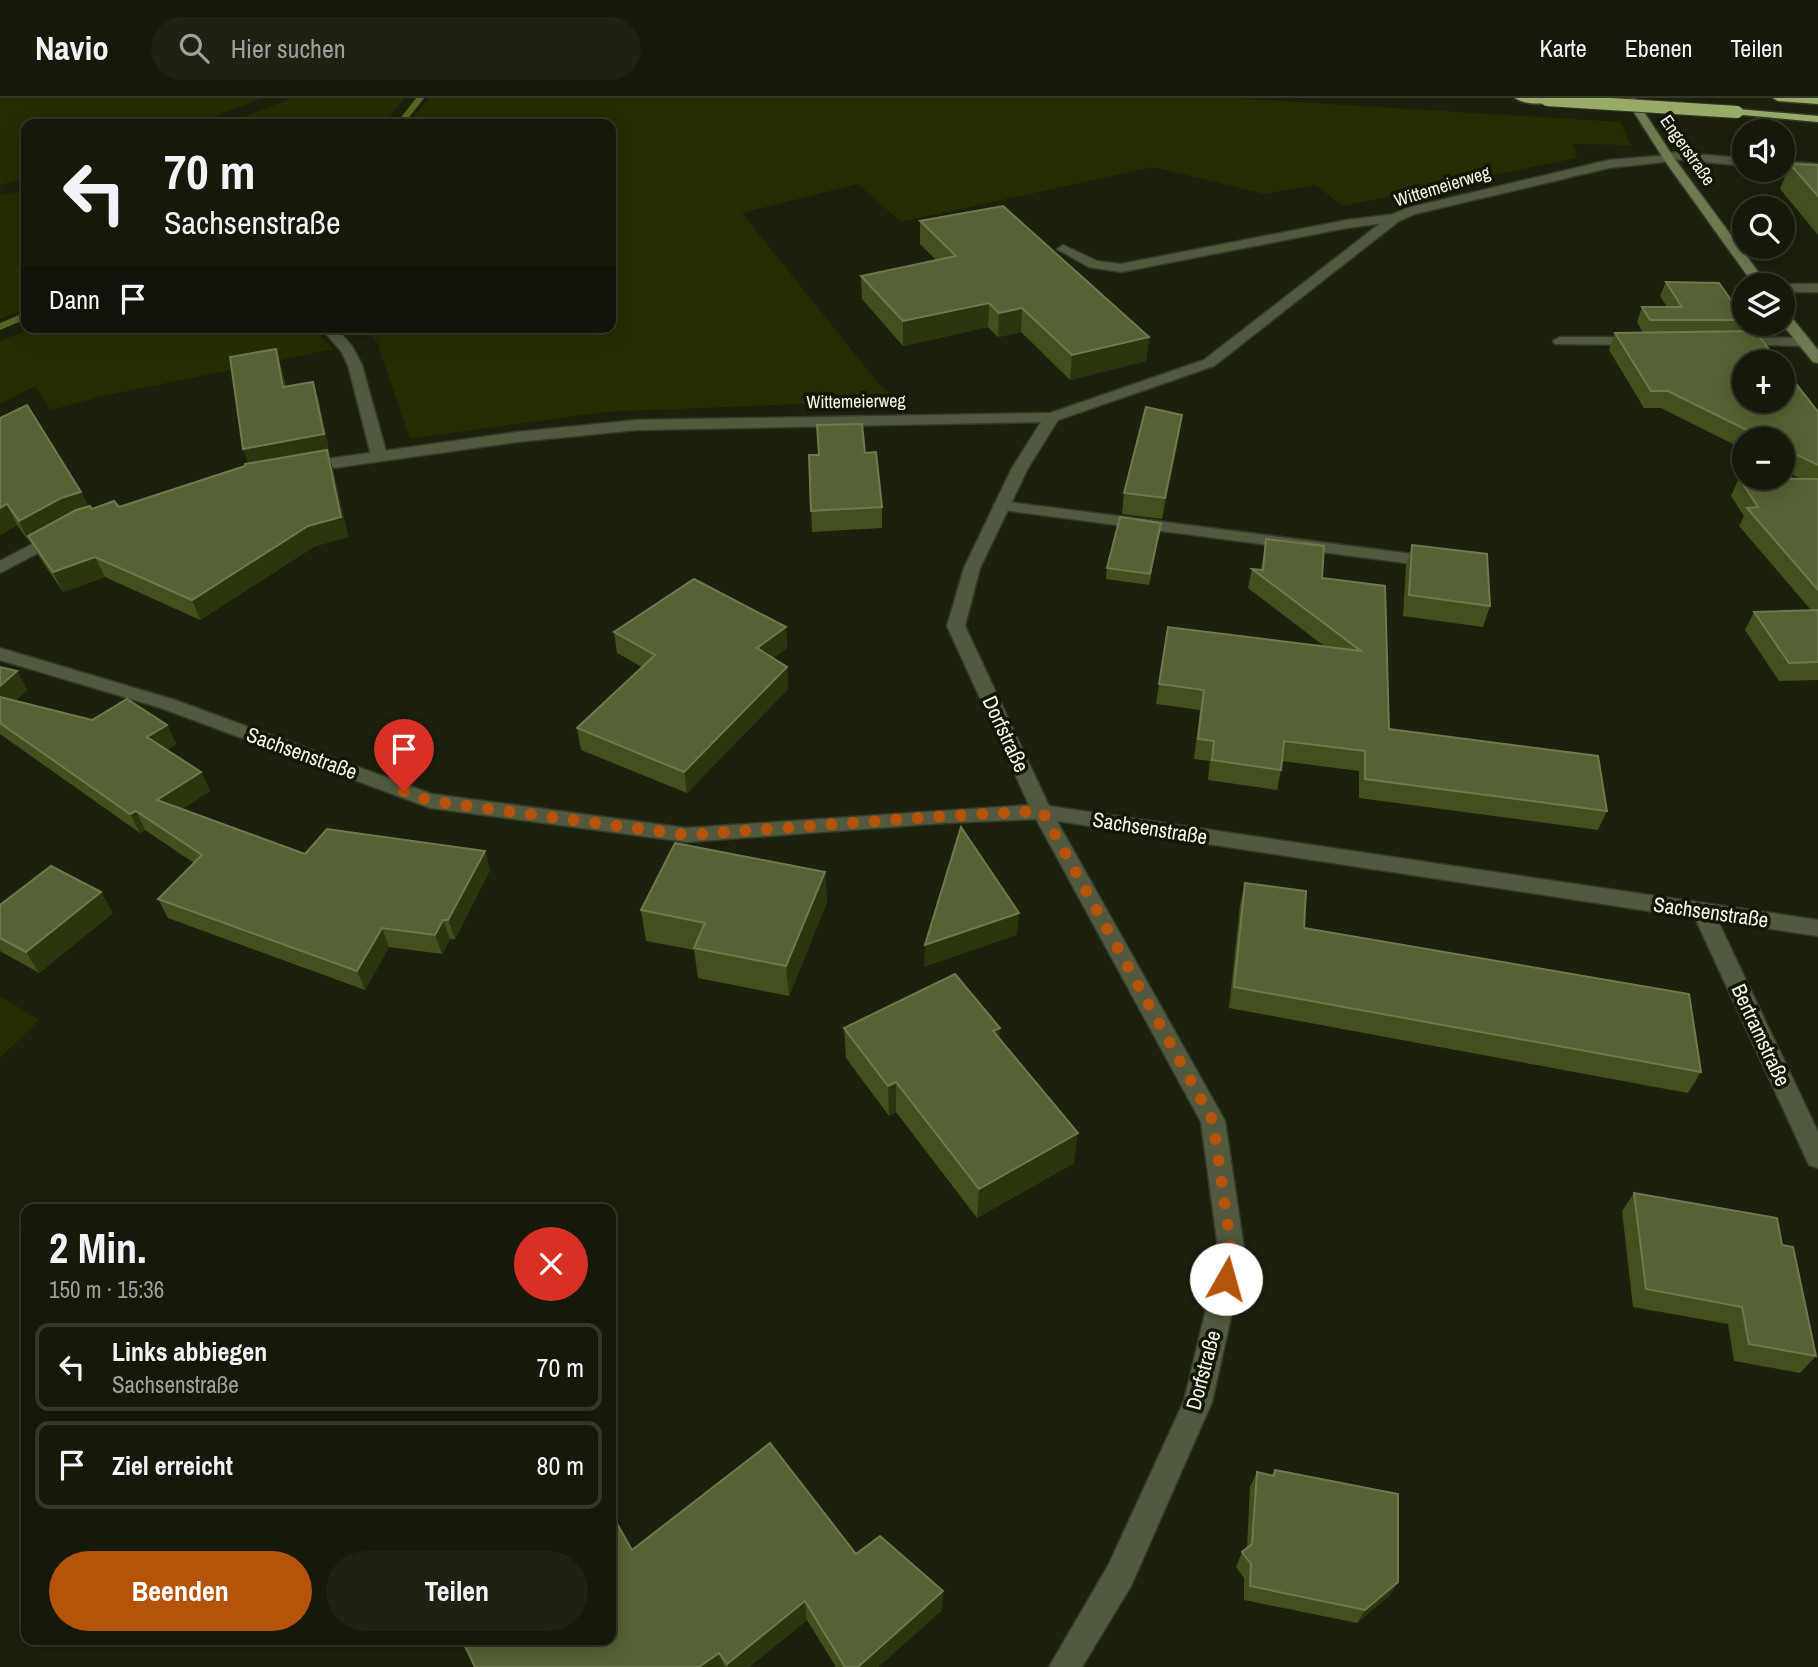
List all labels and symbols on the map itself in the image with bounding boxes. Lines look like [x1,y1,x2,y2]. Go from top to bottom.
street label: Engerstraße [1654,110,1722,190]
street label: Wittemeierweg [1391,159,1494,212]
street label: Wittemeierweg [806,388,907,414]
street label: Dorfstraße [976,691,1036,777]
pin [374,719,434,791]
street label: Sachsenstraße [243,720,361,786]
street label: Sachsenstraße [1091,805,1209,851]
street label: Sachsenstraße [1652,890,1770,934]
street label: Bertramstraße [1725,979,1797,1091]
position arrow [1189,1242,1263,1316]
street label: Dorfstraße [1178,1327,1228,1413]

